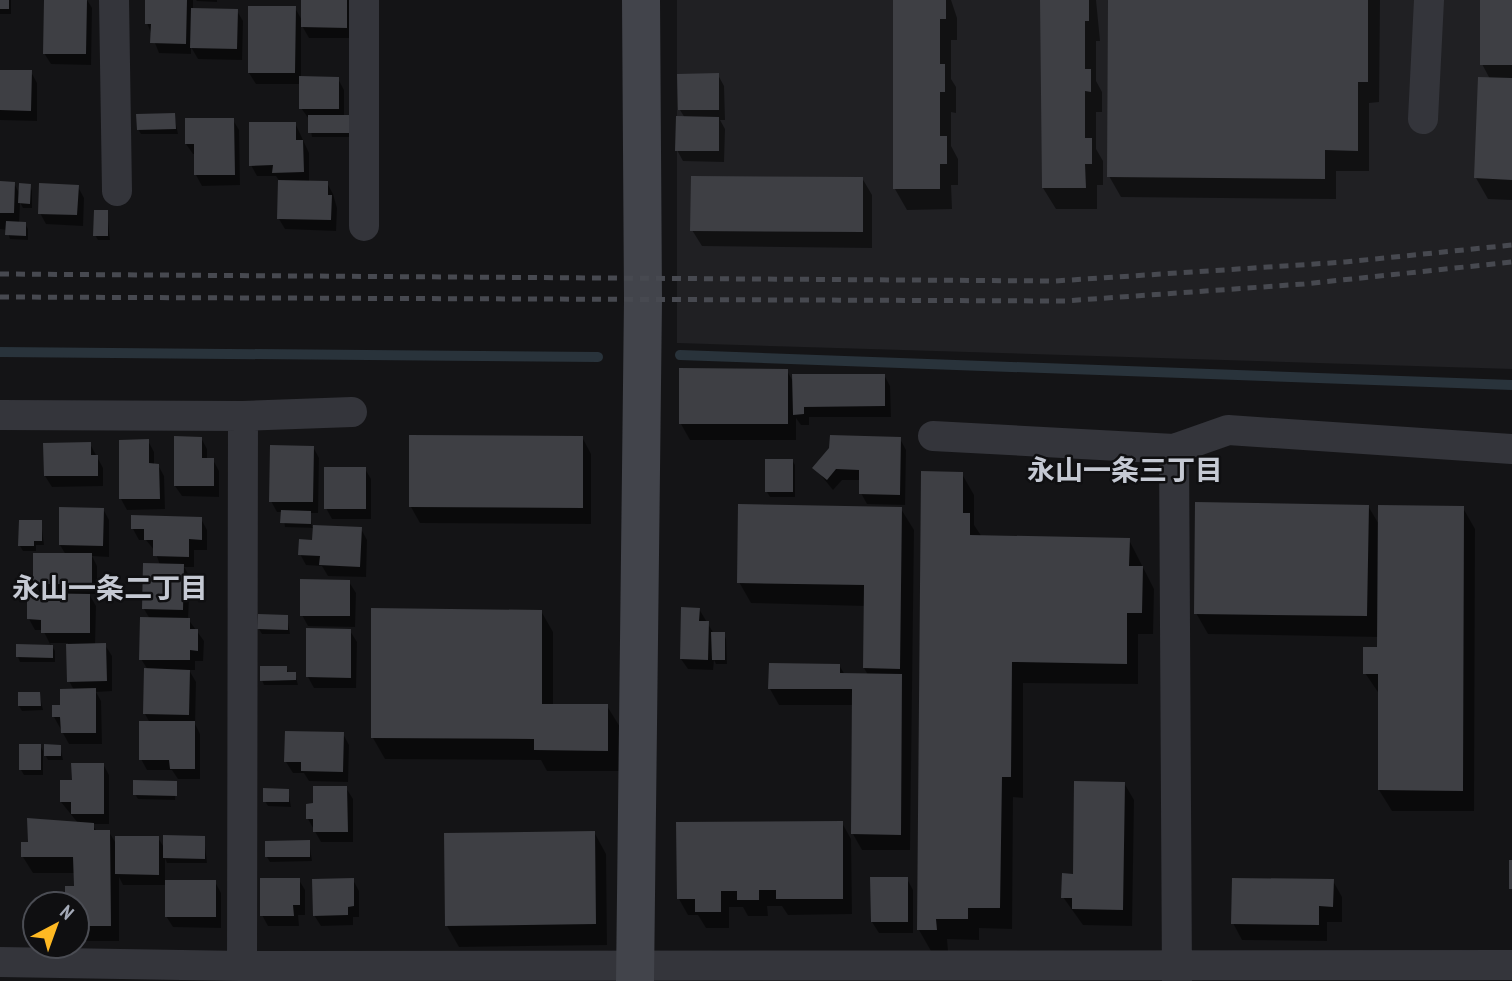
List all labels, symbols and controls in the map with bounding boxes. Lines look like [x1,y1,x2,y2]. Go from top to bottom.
district label: 永山一条三丁目 [1027,451,1223,488]
district label: 永山一条二丁目 [12,569,208,606]
north arrow [21,890,91,960]
text: N [55,900,79,925]

